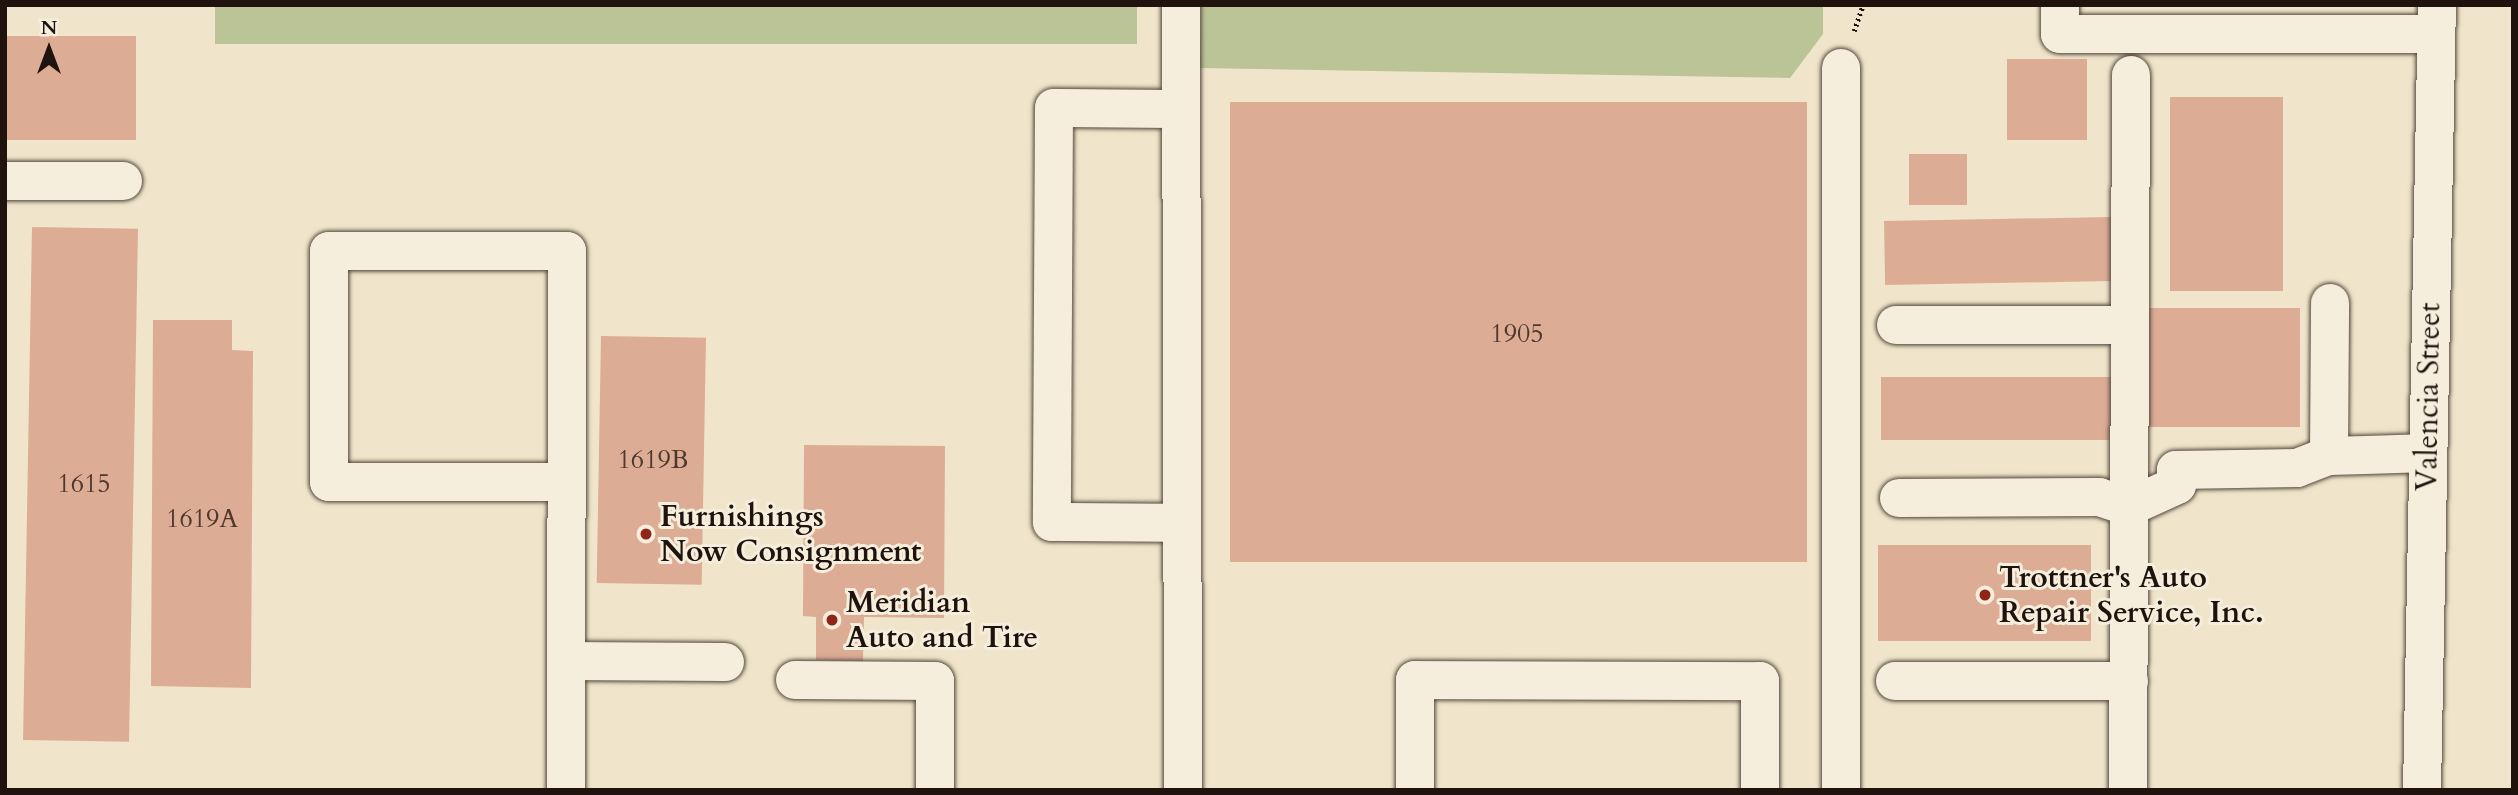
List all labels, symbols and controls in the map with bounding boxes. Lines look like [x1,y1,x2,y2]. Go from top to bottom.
north arrow [14,14,84,84]
text: N [41,15,57,41]
street label: Valencia Street [2409,302,2449,492]
house number: 1905 [1490,318,1544,350]
house number: 1619B [618,444,688,476]
house number: 1615 [57,468,111,500]
place label: Furnishings Now Consignment [660,499,921,570]
house number: 1619A [166,503,238,535]
marker: Furnishings Now Consignment [638,526,654,542]
place label: Trottner's Auto Repair Service, Inc. [1999,560,2264,630]
place label: Meridian Auto and Tire [846,585,1038,656]
marker: Trottner's Auto Repair Service, Inc. [1977,587,1993,603]
marker: Meridian Auto and Tire [824,612,840,628]

